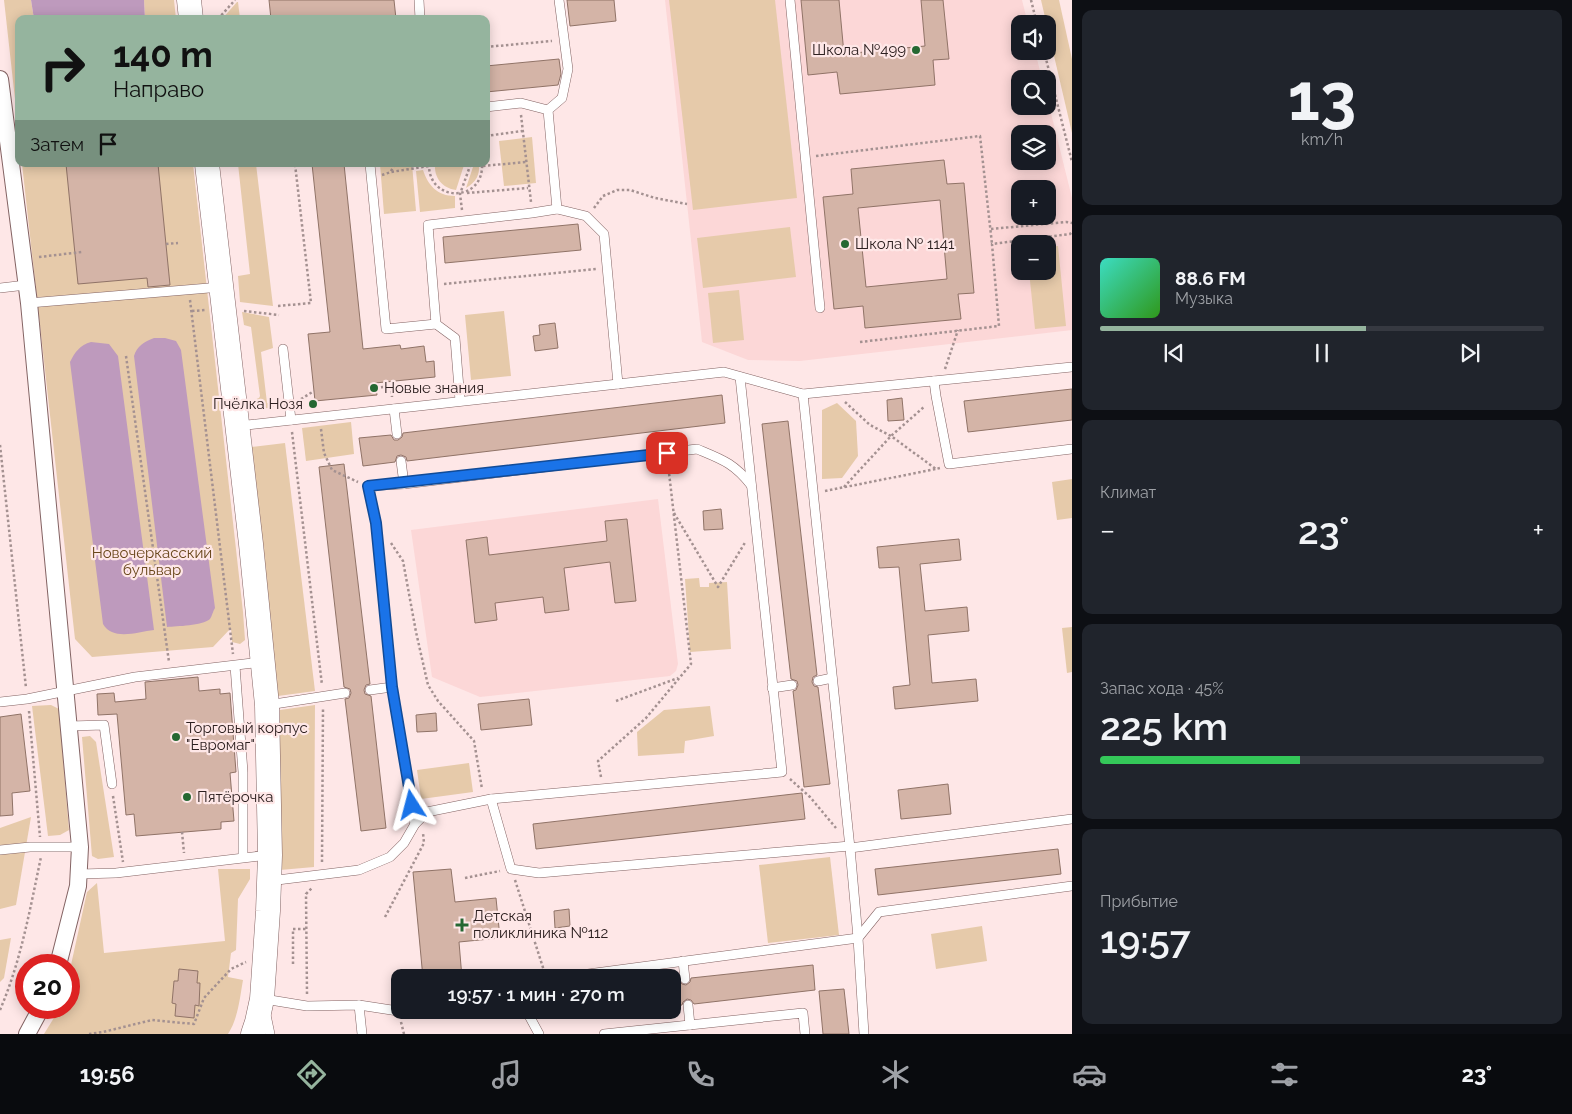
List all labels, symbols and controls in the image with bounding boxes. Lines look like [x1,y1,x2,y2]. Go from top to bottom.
map controls [1011,15,1056,280]
button: sound [1011,15,1056,60]
text: 140 m [113,34,213,75]
icon: right [30,35,95,100]
place label: Школа №499 [812,41,906,59]
marker: Школа №499 [910,44,922,56]
text: 13 [1288,59,1356,135]
button: search [1011,70,1056,115]
text: Направо [113,76,204,102]
button: layers [1011,125,1056,170]
icon: arrive [94,130,122,158]
text: km/h [1301,130,1343,149]
text: Затем [30,133,84,155]
button: + [1011,180,1056,225]
place label: Школа № 1141 [855,235,955,253]
button: − [1011,235,1056,280]
marker: Школа № 1141 [839,238,851,250]
text: 88.6 FM [1175,267,1246,289]
text: Музыка [1175,289,1233,308]
icon: previous [1160,339,1188,367]
icon: pause [1308,339,1336,367]
icon: next [1456,339,1484,367]
place label: Новые знания [384,379,484,397]
marker: Новые знания [368,382,380,394]
place label: Пчёлка Нозя [213,395,303,413]
marker: Пчёлка Нозя [307,398,319,410]
pin [646,432,688,474]
icon: arrive [653,439,681,467]
text: Климат [1100,483,1156,502]
text: 23° [1298,508,1350,553]
text: − [1100,514,1115,547]
text: + [1532,514,1544,547]
park label: Новочеркасский бульвар [92,544,212,579]
text: Запас хода · 45% [1100,679,1224,698]
text: 225 km [1100,704,1228,749]
place label: Торговый корпус "Евромаг" [186,719,308,754]
marker: Торговый корпус "Евромаг" [170,731,182,743]
position arrow [385,778,437,830]
place label: Пятёрочка [197,788,273,806]
marker: Пятёрочка [181,791,193,803]
text: Прибытие [1100,892,1178,911]
place label: Детская поликлиника №112 [473,907,609,942]
text: 19:57 [1100,917,1191,962]
marker: Детская поликлиника №112 [455,918,469,932]
speed limit sign: 20 [15,954,80,1019]
text: 19:57 · 1 мин · 270 m [447,983,625,1005]
icon: directions [294,1057,329,1092]
icon: music [489,1057,524,1092]
icon: phone [683,1057,718,1092]
icon: climate [878,1057,913,1092]
icon: car [1072,1057,1107,1092]
icon: filters [1267,1057,1302,1092]
text: 19:56 [80,1061,135,1087]
text: 23° [1462,1061,1492,1087]

